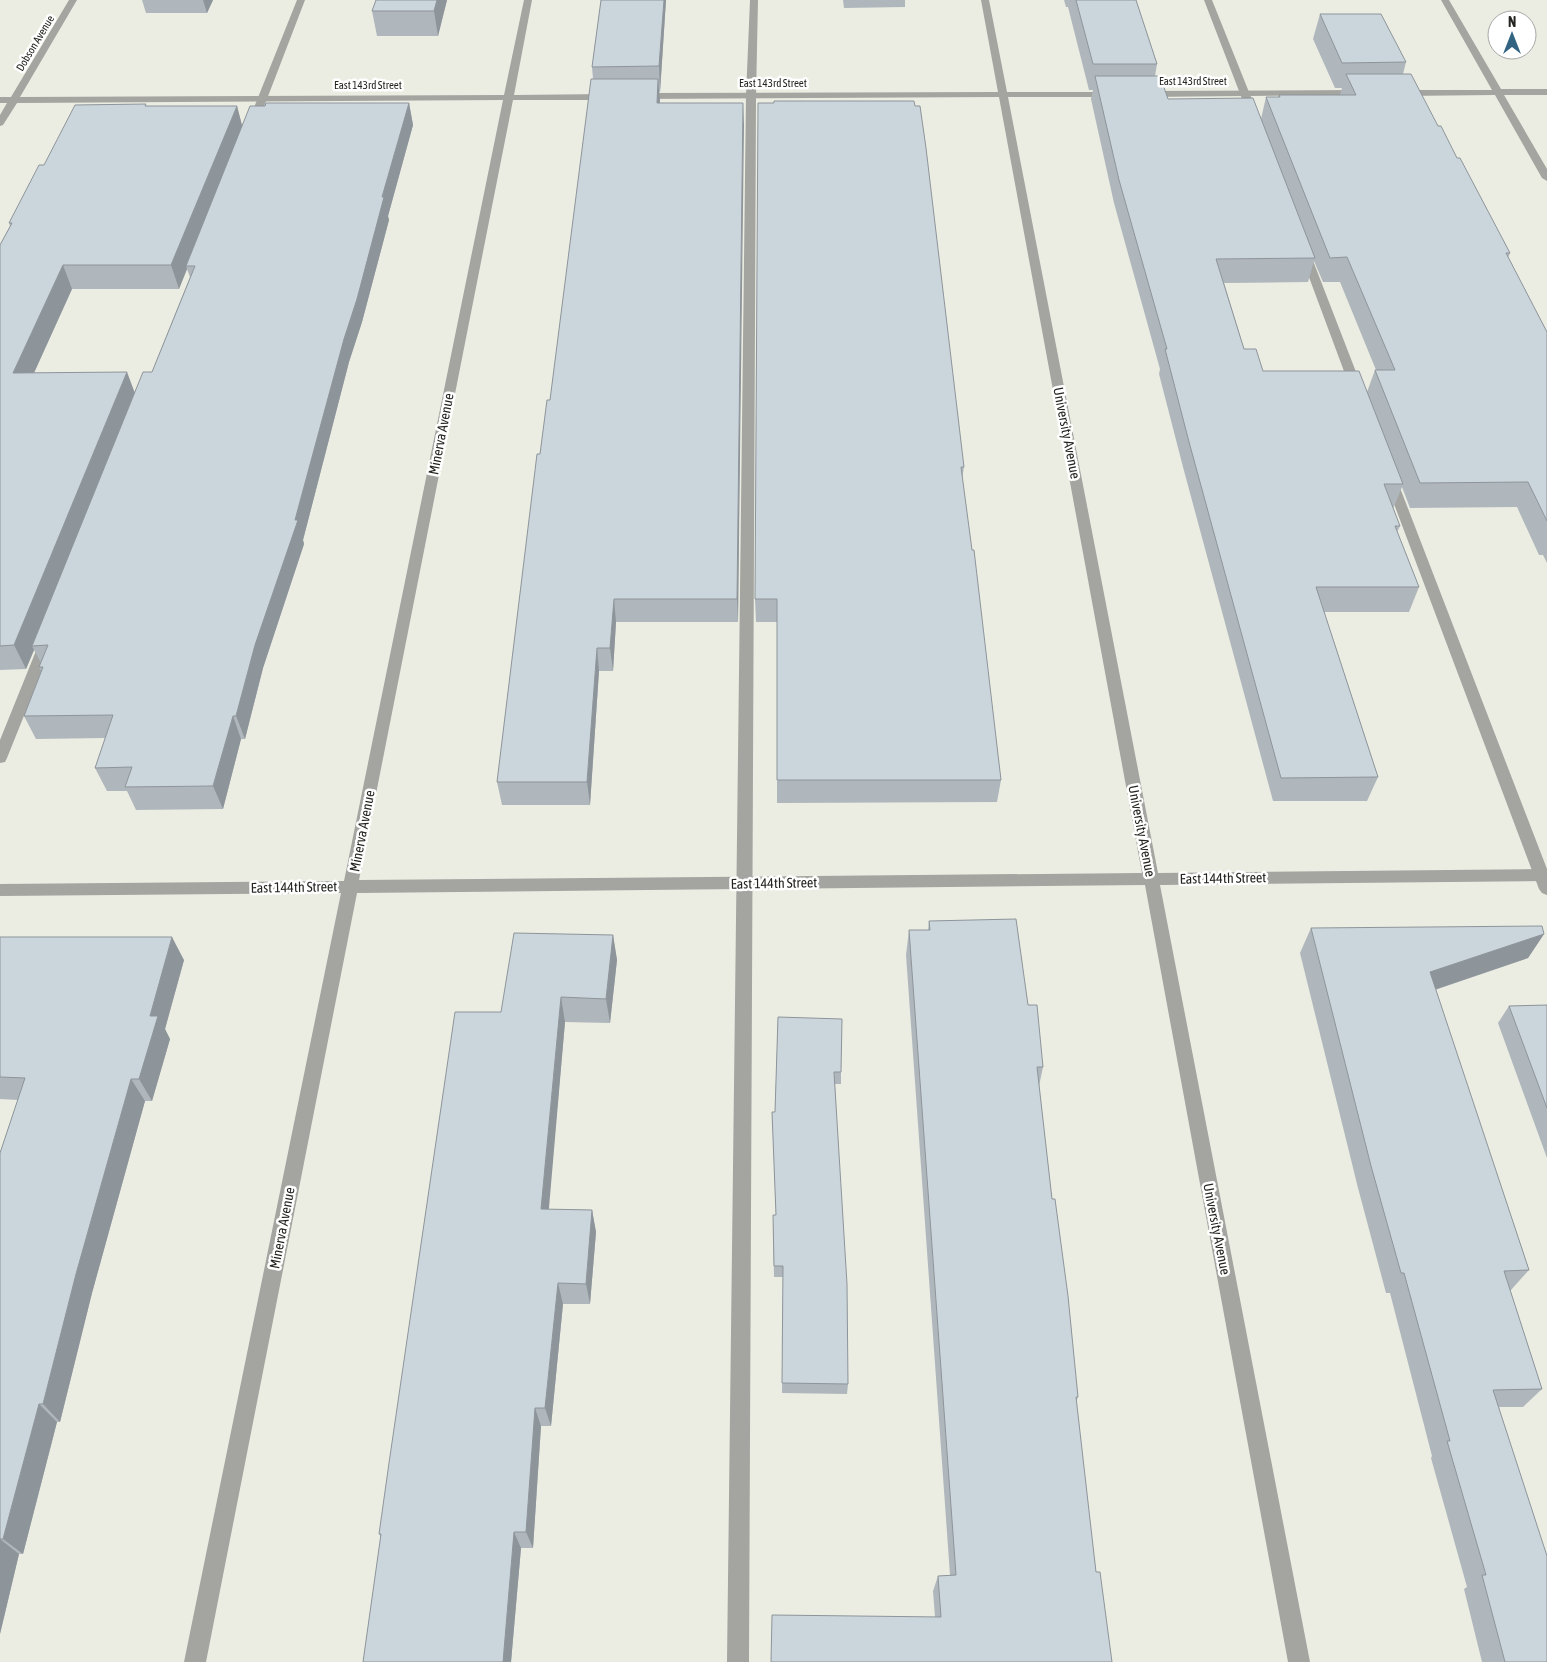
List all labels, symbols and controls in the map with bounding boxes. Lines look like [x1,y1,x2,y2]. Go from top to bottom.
north arrow [1487,10,1537,60]
street label: Dobson Avenue [14,13,56,73]
text: N [1508,14,1516,30]
street label: East 143rd Street [1159,75,1227,87]
street label: East 143rd Street [739,77,807,89]
street label: East 143rd Street [334,79,402,91]
street label: University Avenue [1050,386,1084,480]
street label: Minerva Avenue [425,392,457,476]
street label: University Avenue [1125,784,1159,878]
street label: Minerva Avenue [346,789,378,873]
street label: East 144th Street [1180,869,1266,887]
street label: East 144th Street [731,874,817,892]
street label: East 144th Street [251,878,337,896]
street label: University Avenue [1200,1182,1234,1276]
street label: Minerva Avenue [266,1186,298,1270]

